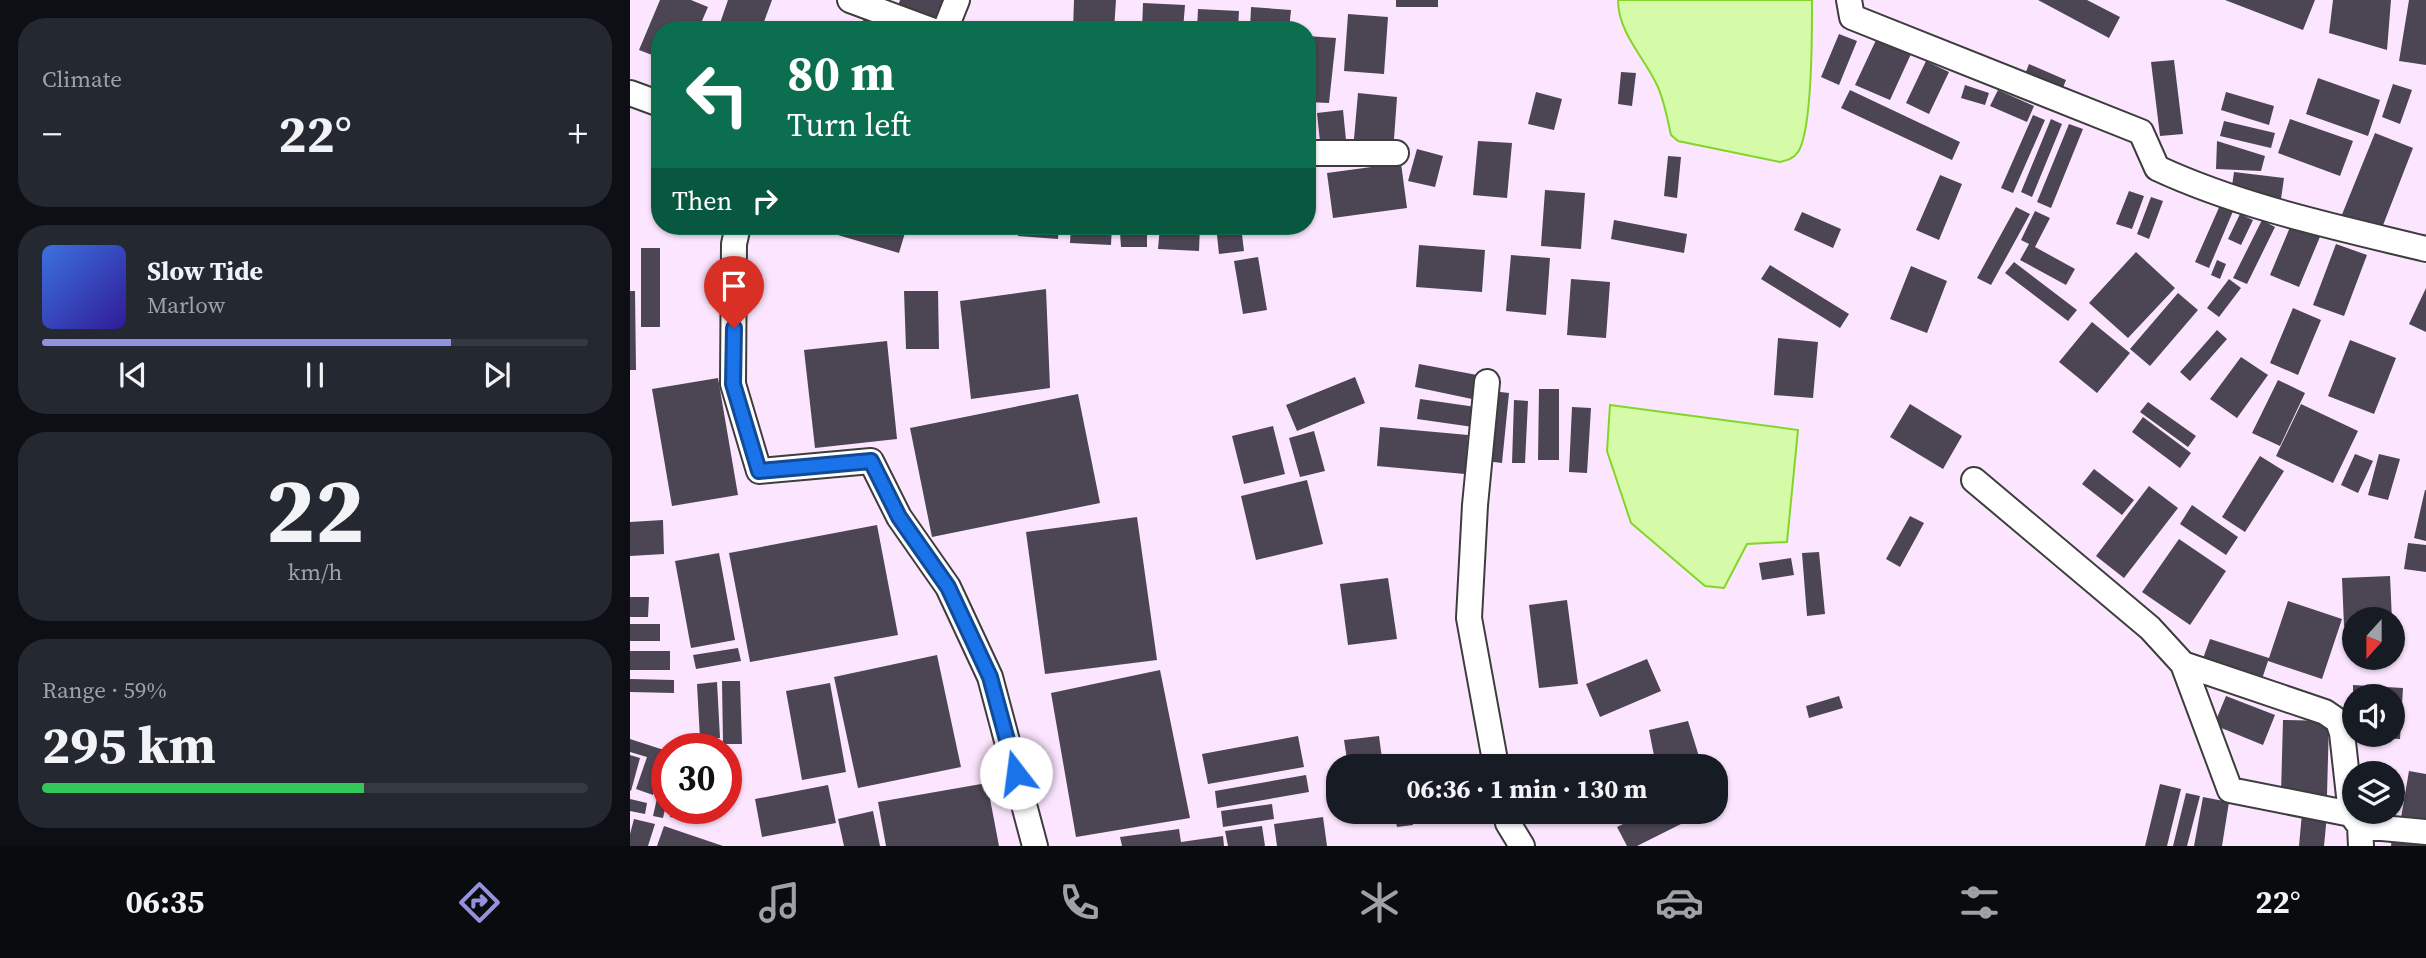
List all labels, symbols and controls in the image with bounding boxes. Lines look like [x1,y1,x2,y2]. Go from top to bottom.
text: 80 m [787,39,895,106]
icon: left [672,49,763,140]
text: Climate [42,63,122,95]
text: 22° [278,98,352,169]
text: Turn left [787,103,911,147]
text: − [42,108,62,160]
text: + [568,108,588,160]
icon: right [746,182,784,220]
text: Then [672,183,732,219]
text: Slow Tide [147,253,263,289]
pin [704,256,764,328]
icon: arrive [715,267,753,305]
text: Marlow [147,289,225,321]
icon: previous [114,356,152,394]
icon: pause [296,356,334,394]
icon: next [478,356,516,394]
text: 22 [266,448,364,572]
text: km/h [288,556,342,588]
north arrow [2342,607,2404,670]
map controls [2342,607,2405,824]
text: Range · 59% [42,674,167,706]
button: sound [2342,684,2405,747]
text: 295 km [42,709,216,780]
speed limit sign: 30 [651,733,742,824]
position arrow [979,736,1053,810]
button: layers [2342,761,2405,824]
text: 06:36 · 1 min · 130 m [1407,771,1647,807]
icon: directions [455,878,504,927]
icon: music [755,878,804,927]
icon: phone [1055,878,1104,927]
icon: climate [1355,878,1404,927]
icon: car [1655,878,1704,927]
icon: filters [1955,878,2004,927]
text: 06:35 [125,880,204,924]
text: 22° [2255,880,2300,924]

